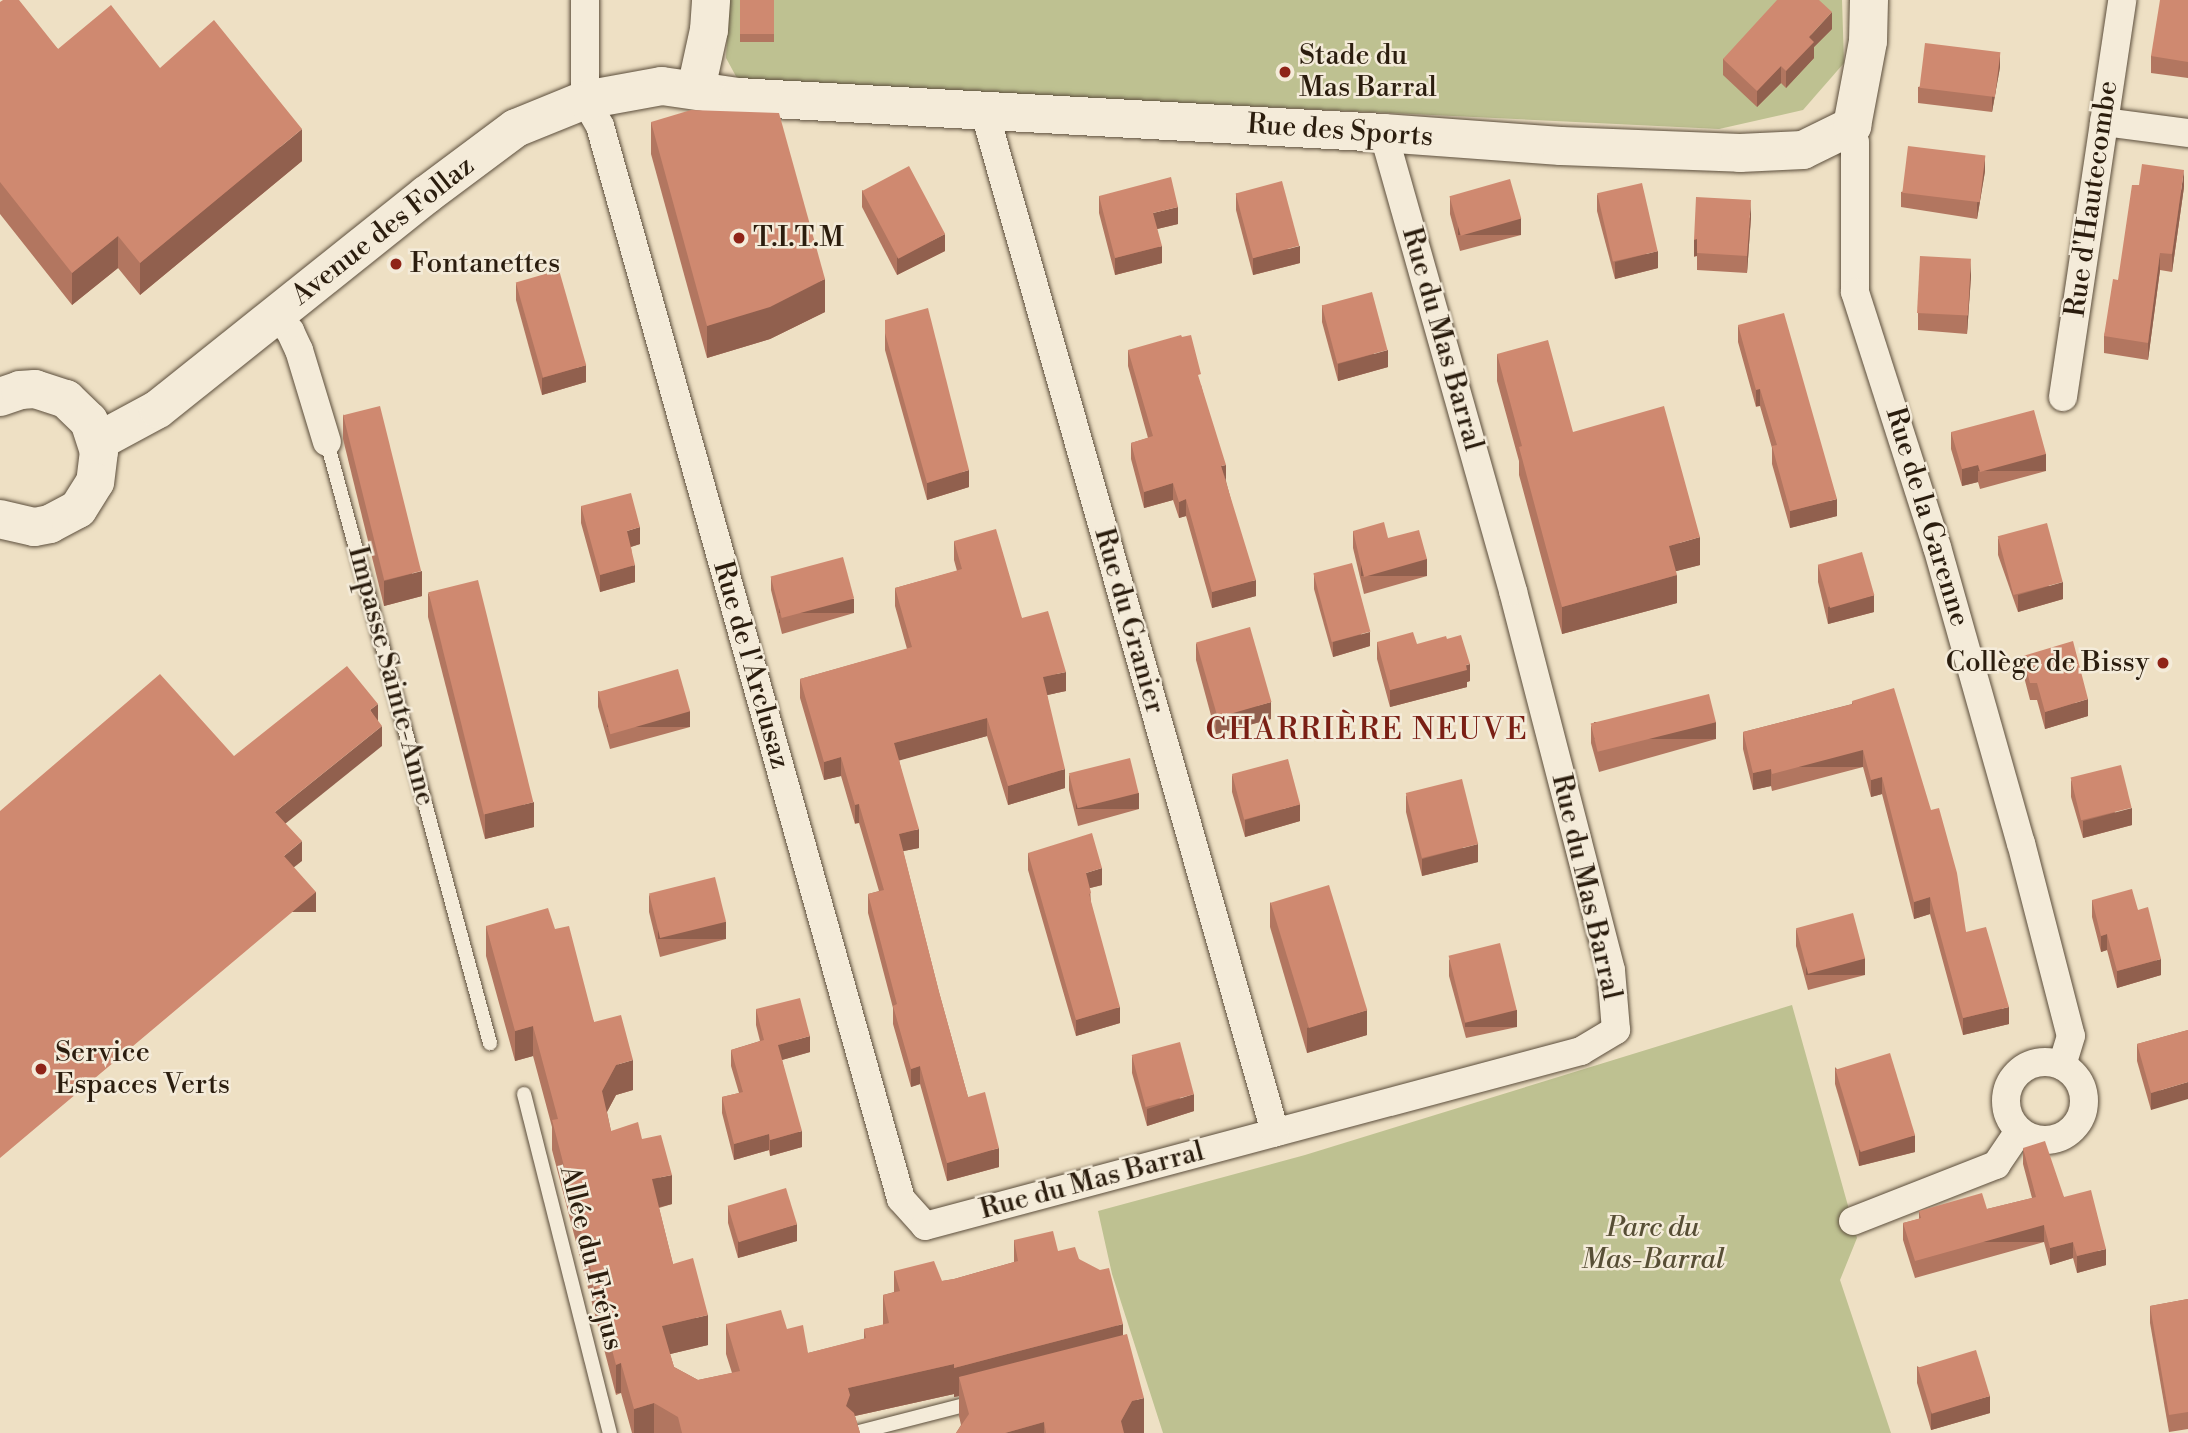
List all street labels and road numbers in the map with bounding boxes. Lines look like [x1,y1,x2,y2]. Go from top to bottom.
street label: Rue d'Hautecombe [2059,79,2125,319]
street label: Rue des Sports [1246,108,1434,154]
street label: Avenue des Follaz [285,149,481,313]
street label: Rue du Mas Barral [1394,223,1490,455]
street label: Rue de la Garenne [1878,403,1976,631]
street label: Rue du Granier [1086,524,1172,718]
street label: Impasse Sainte-Anne [340,543,442,809]
street label: Rue de l'Arclusaz [705,557,797,773]
street label: Rue du Mas Barral [1544,771,1628,1003]
street label: Rue du Mas Barral [976,1135,1208,1227]
street label: Allée du Fréjus [552,1162,630,1354]

